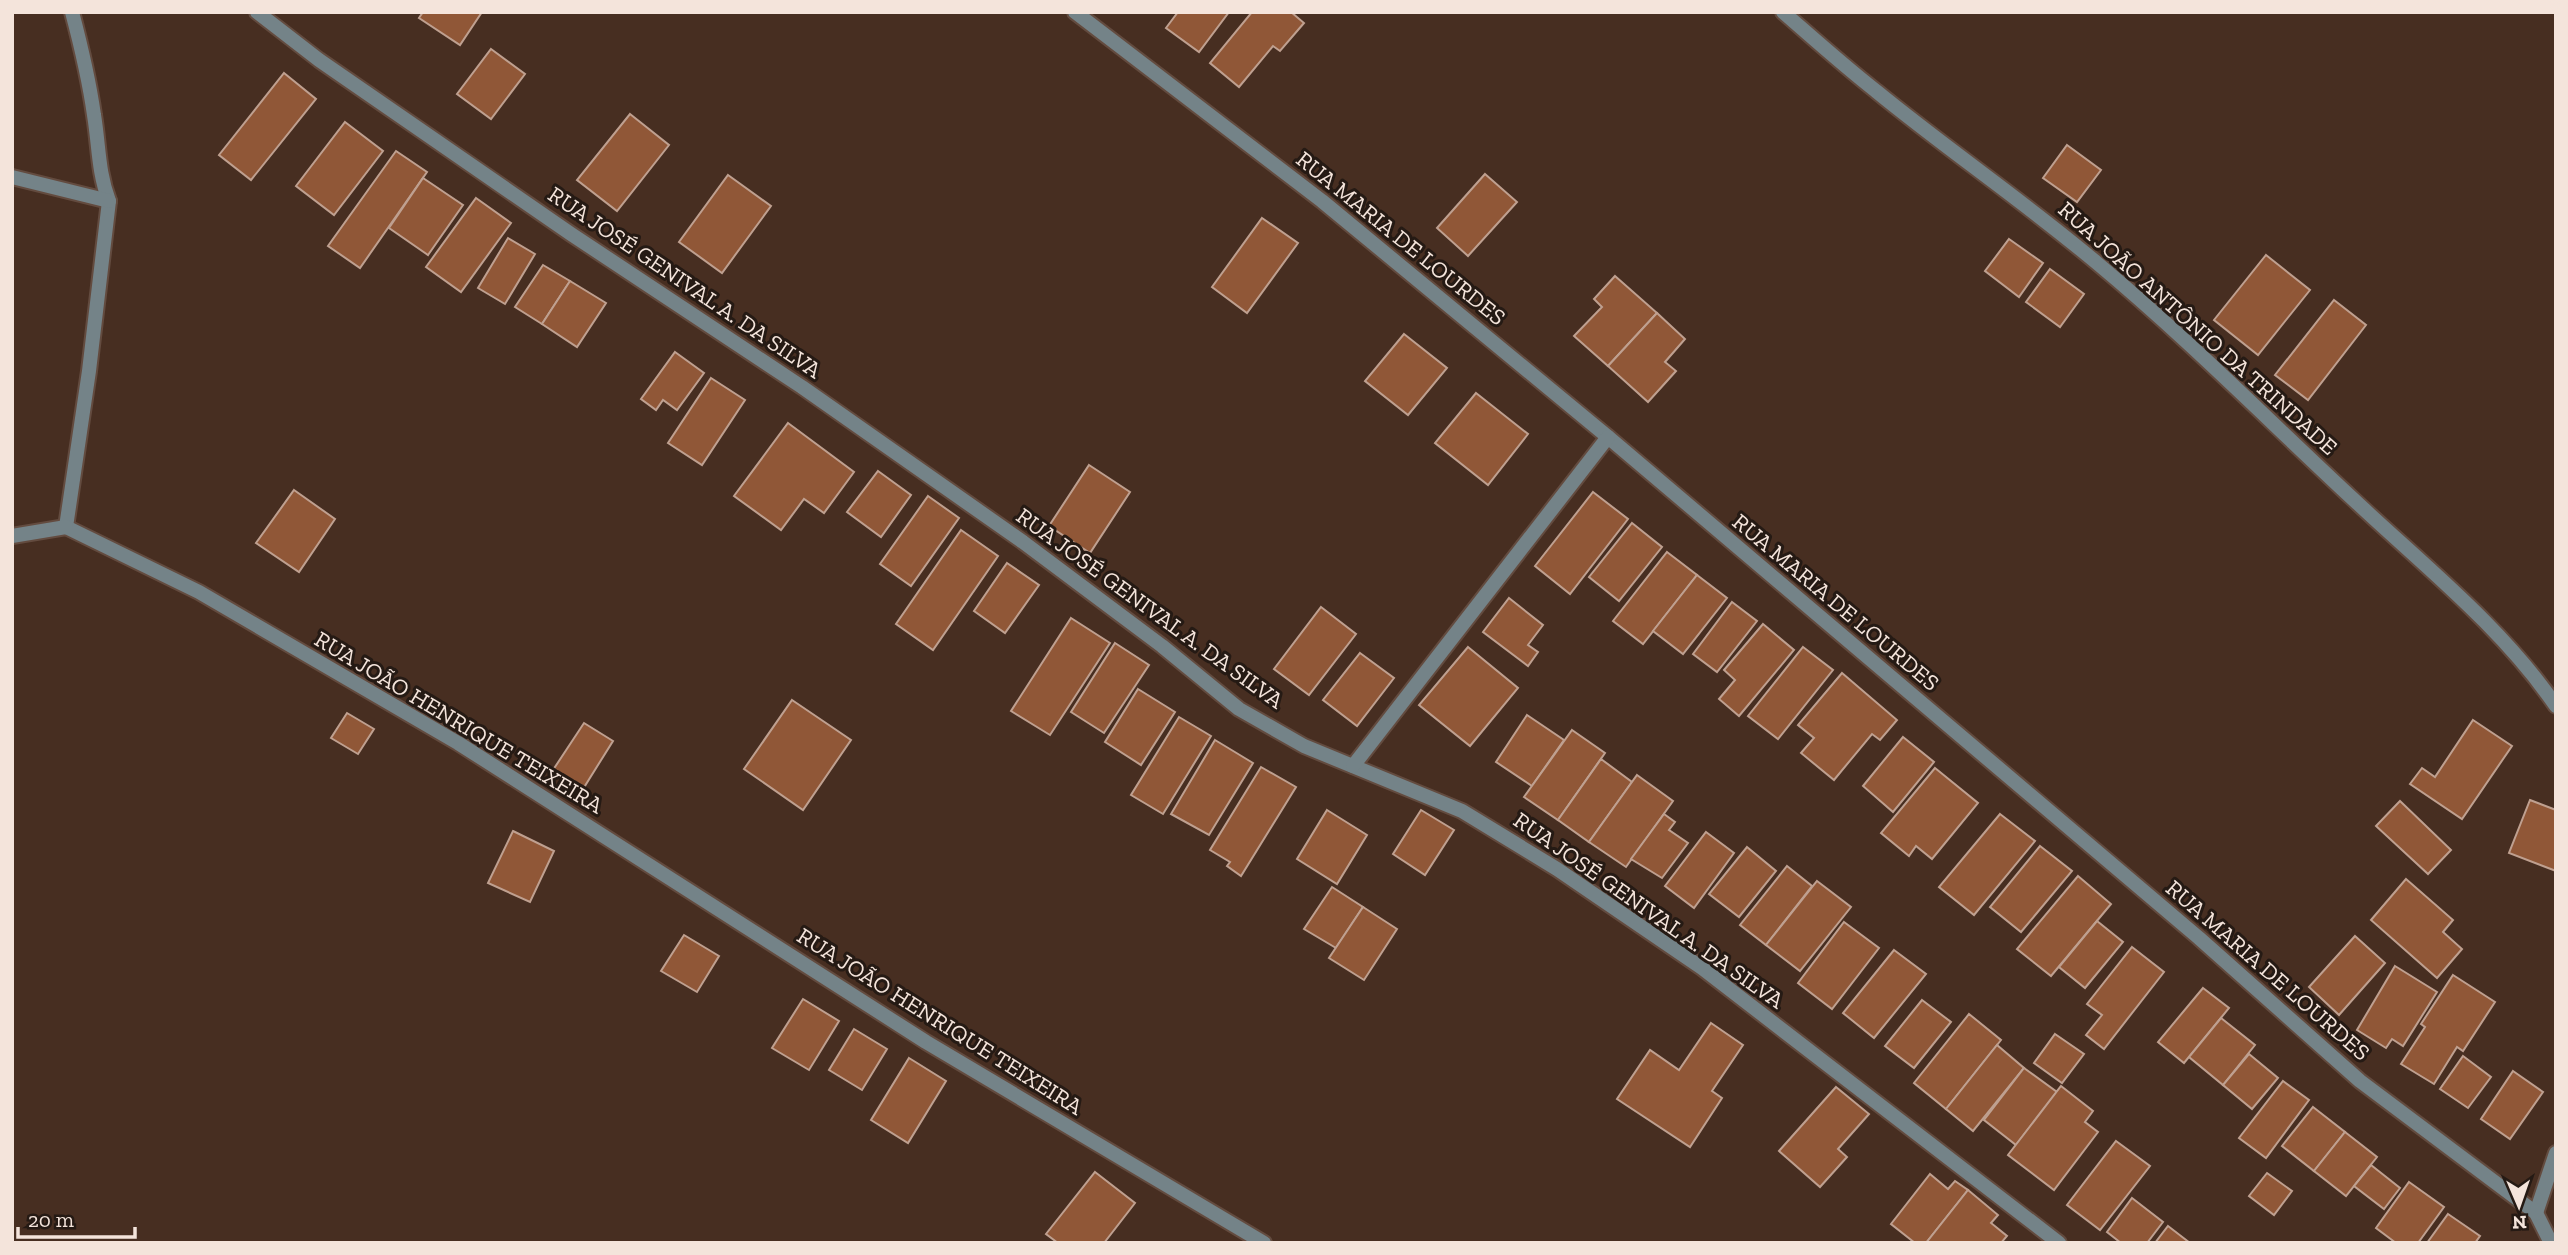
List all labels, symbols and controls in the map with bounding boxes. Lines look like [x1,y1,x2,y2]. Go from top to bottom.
street label: RUA MARIA DE LOURDES [1291,145,1511,331]
street label: RUA JOSÉ GENIVAL A. DA SILVA [543,180,828,385]
street label: RUA JOÃO ANTÔNIO DA TRINDADE [2053,195,2343,461]
street label: RUA JOSÉ GENIVAL A. DA SILVA [1011,502,1290,715]
street label: RUA MARIA DE LOURDES [1727,507,1945,697]
street label: RUA JOÃO HENRIQUE TEIXEIRA [310,625,609,820]
street label: RUA JOSÉ GENIVAL A. DA SILVA [1508,806,1790,1015]
street label: RUA MARIA DE LOURDES [2160,874,2376,1066]
street label: RUA JOÃO HENRIQUE TEIXEIRA [792,921,1089,1121]
north arrow [2484,1171,2554,1241]
scale bar [18,1196,135,1240]
text: 20 m [28,1207,74,1232]
text: N [2512,1211,2527,1234]

